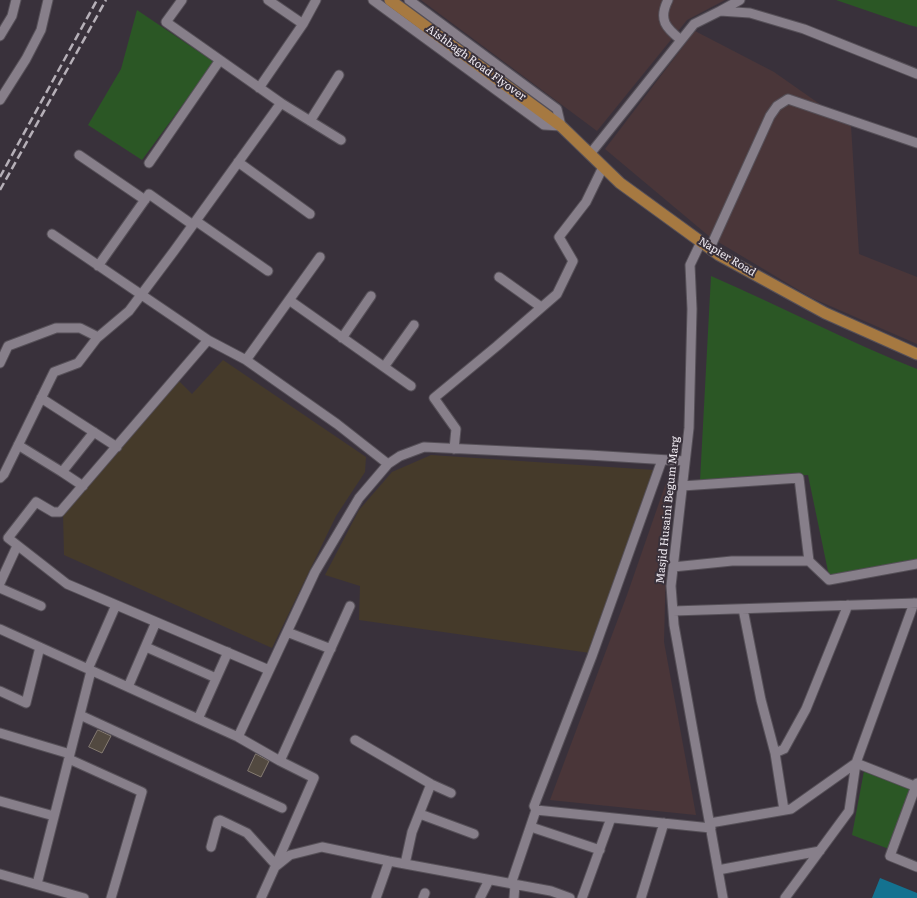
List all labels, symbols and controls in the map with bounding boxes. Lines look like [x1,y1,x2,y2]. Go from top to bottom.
street label: Aishbagh Road Flyover [424,22,528,104]
street label: Napier Road [696,235,758,279]
street label: Masjid Husaini Begum Marg [654,436,682,584]

